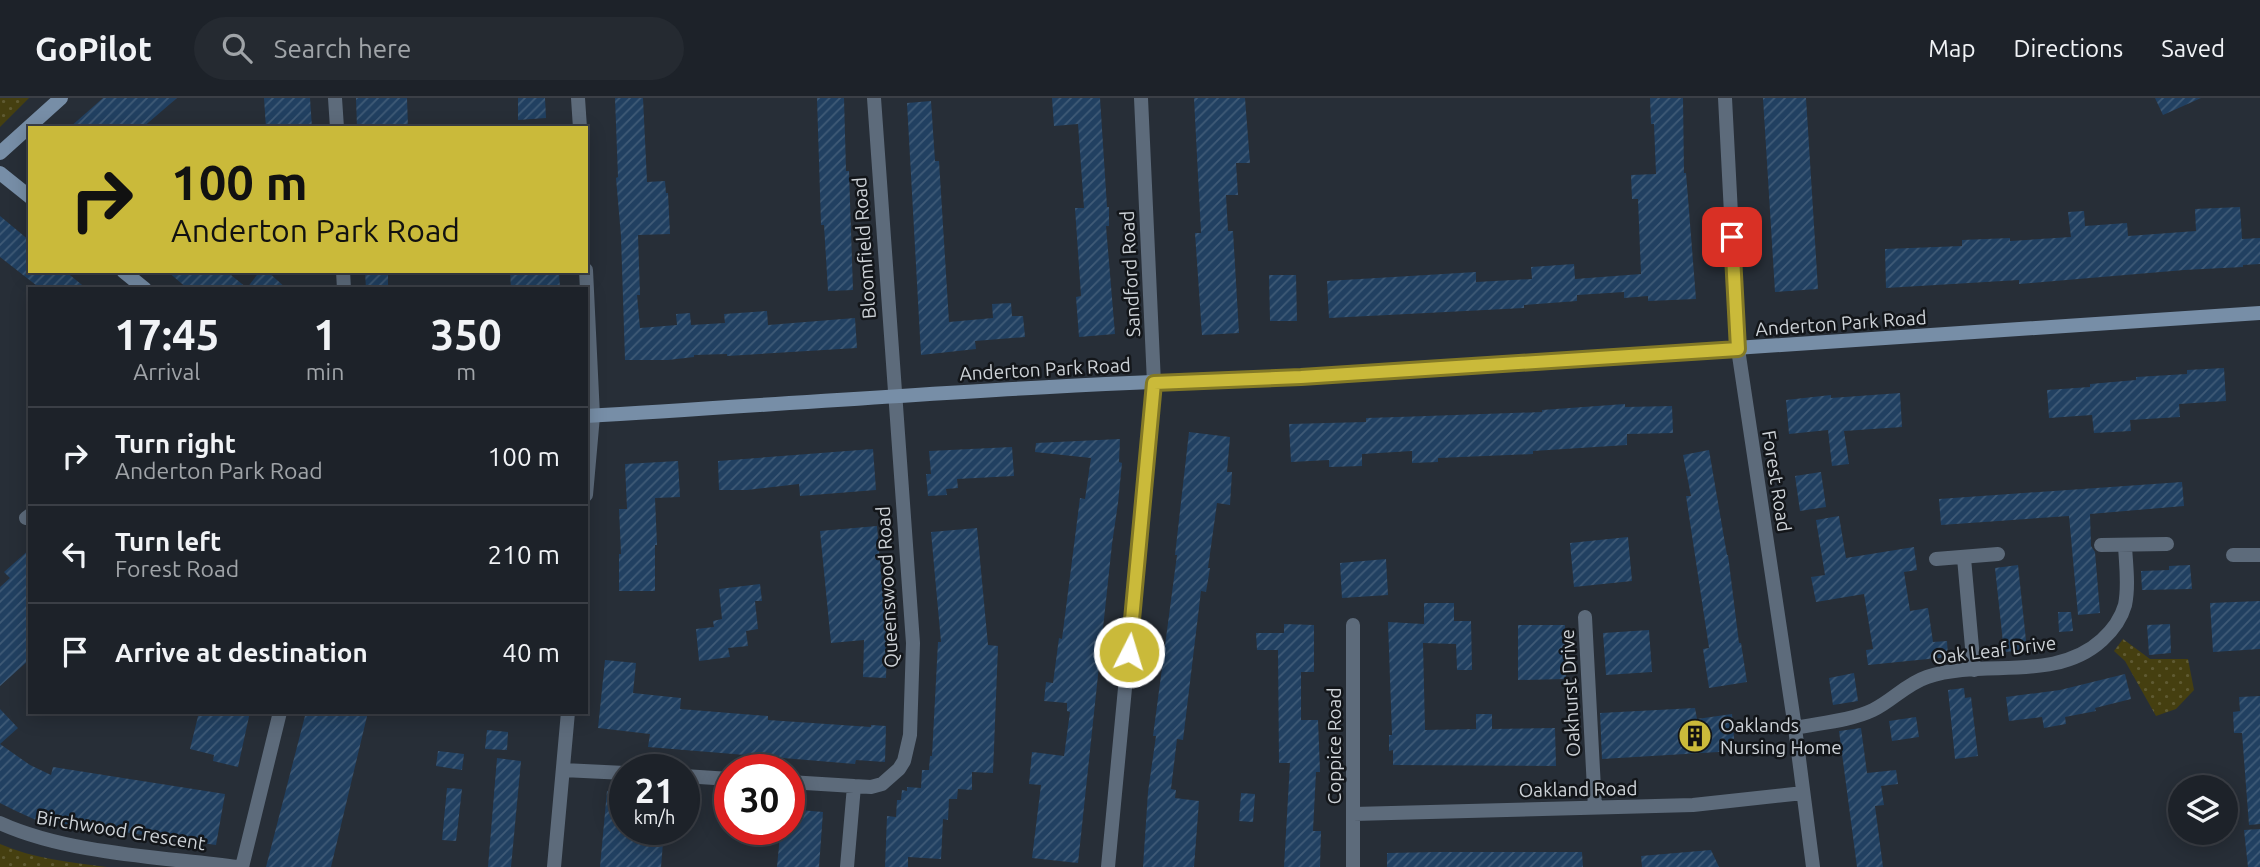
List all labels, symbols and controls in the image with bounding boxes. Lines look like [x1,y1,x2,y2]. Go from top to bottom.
search box [194,17,684,80]
icon: search [218,29,256,67]
text: GoPilot [35,30,152,67]
text: Search here [274,34,411,63]
text: Map [1928,35,1975,62]
text: Directions [2013,35,2123,62]
text: Saved [2161,35,2225,62]
icon: right [56,154,147,245]
text: 100 m [171,154,308,209]
street label: Bloomfield Road [848,176,880,320]
pin [1702,207,1762,267]
street label: Sandford Road [1116,210,1144,338]
text: Anderton Park Road [171,212,460,248]
icon: arrive [1713,218,1751,256]
street label: Anderton Park Road [1755,306,1927,340]
text: 17:45 [114,311,219,358]
text: 1 [313,311,337,358]
text: 350 [431,311,502,358]
street label: Anderton Park Road [959,354,1131,384]
text: Arrival [133,359,200,384]
text: min [306,359,344,384]
text: m [456,359,476,384]
text: Turn right [115,429,236,458]
street label: Forest Road [1758,429,1796,533]
icon: right [56,437,94,475]
text: 100 m [488,442,560,471]
text: Anderton Park Road [115,458,323,483]
street label: Queenswood Road [872,506,902,668]
text: Turn left [115,527,221,556]
icon: left [56,535,94,573]
text: 210 m [488,540,560,569]
text: Forest Road [115,556,239,581]
position arrow [1092,615,1166,689]
street label: Oakhurst Drive [1556,629,1584,757]
street label: Oak Leaf Drive [1931,631,2057,669]
icon: arrive [56,633,94,671]
text: Arrive at destination [115,638,368,667]
text: 40 m [502,638,560,667]
street label: Coppice Road [1323,687,1345,805]
place label: Oaklands Nursing Home [1720,714,1842,758]
building icon: Oaklands Nursing Home [1676,717,1714,755]
speed limit sign: 30 [714,754,805,845]
text: 21 [635,770,674,810]
map controls [2168,775,2238,845]
button: layers [2168,775,2238,845]
street label: Oakland Road [1518,777,1638,801]
street label: Birchwood Crescent [35,806,208,854]
text: km/h [634,807,675,827]

